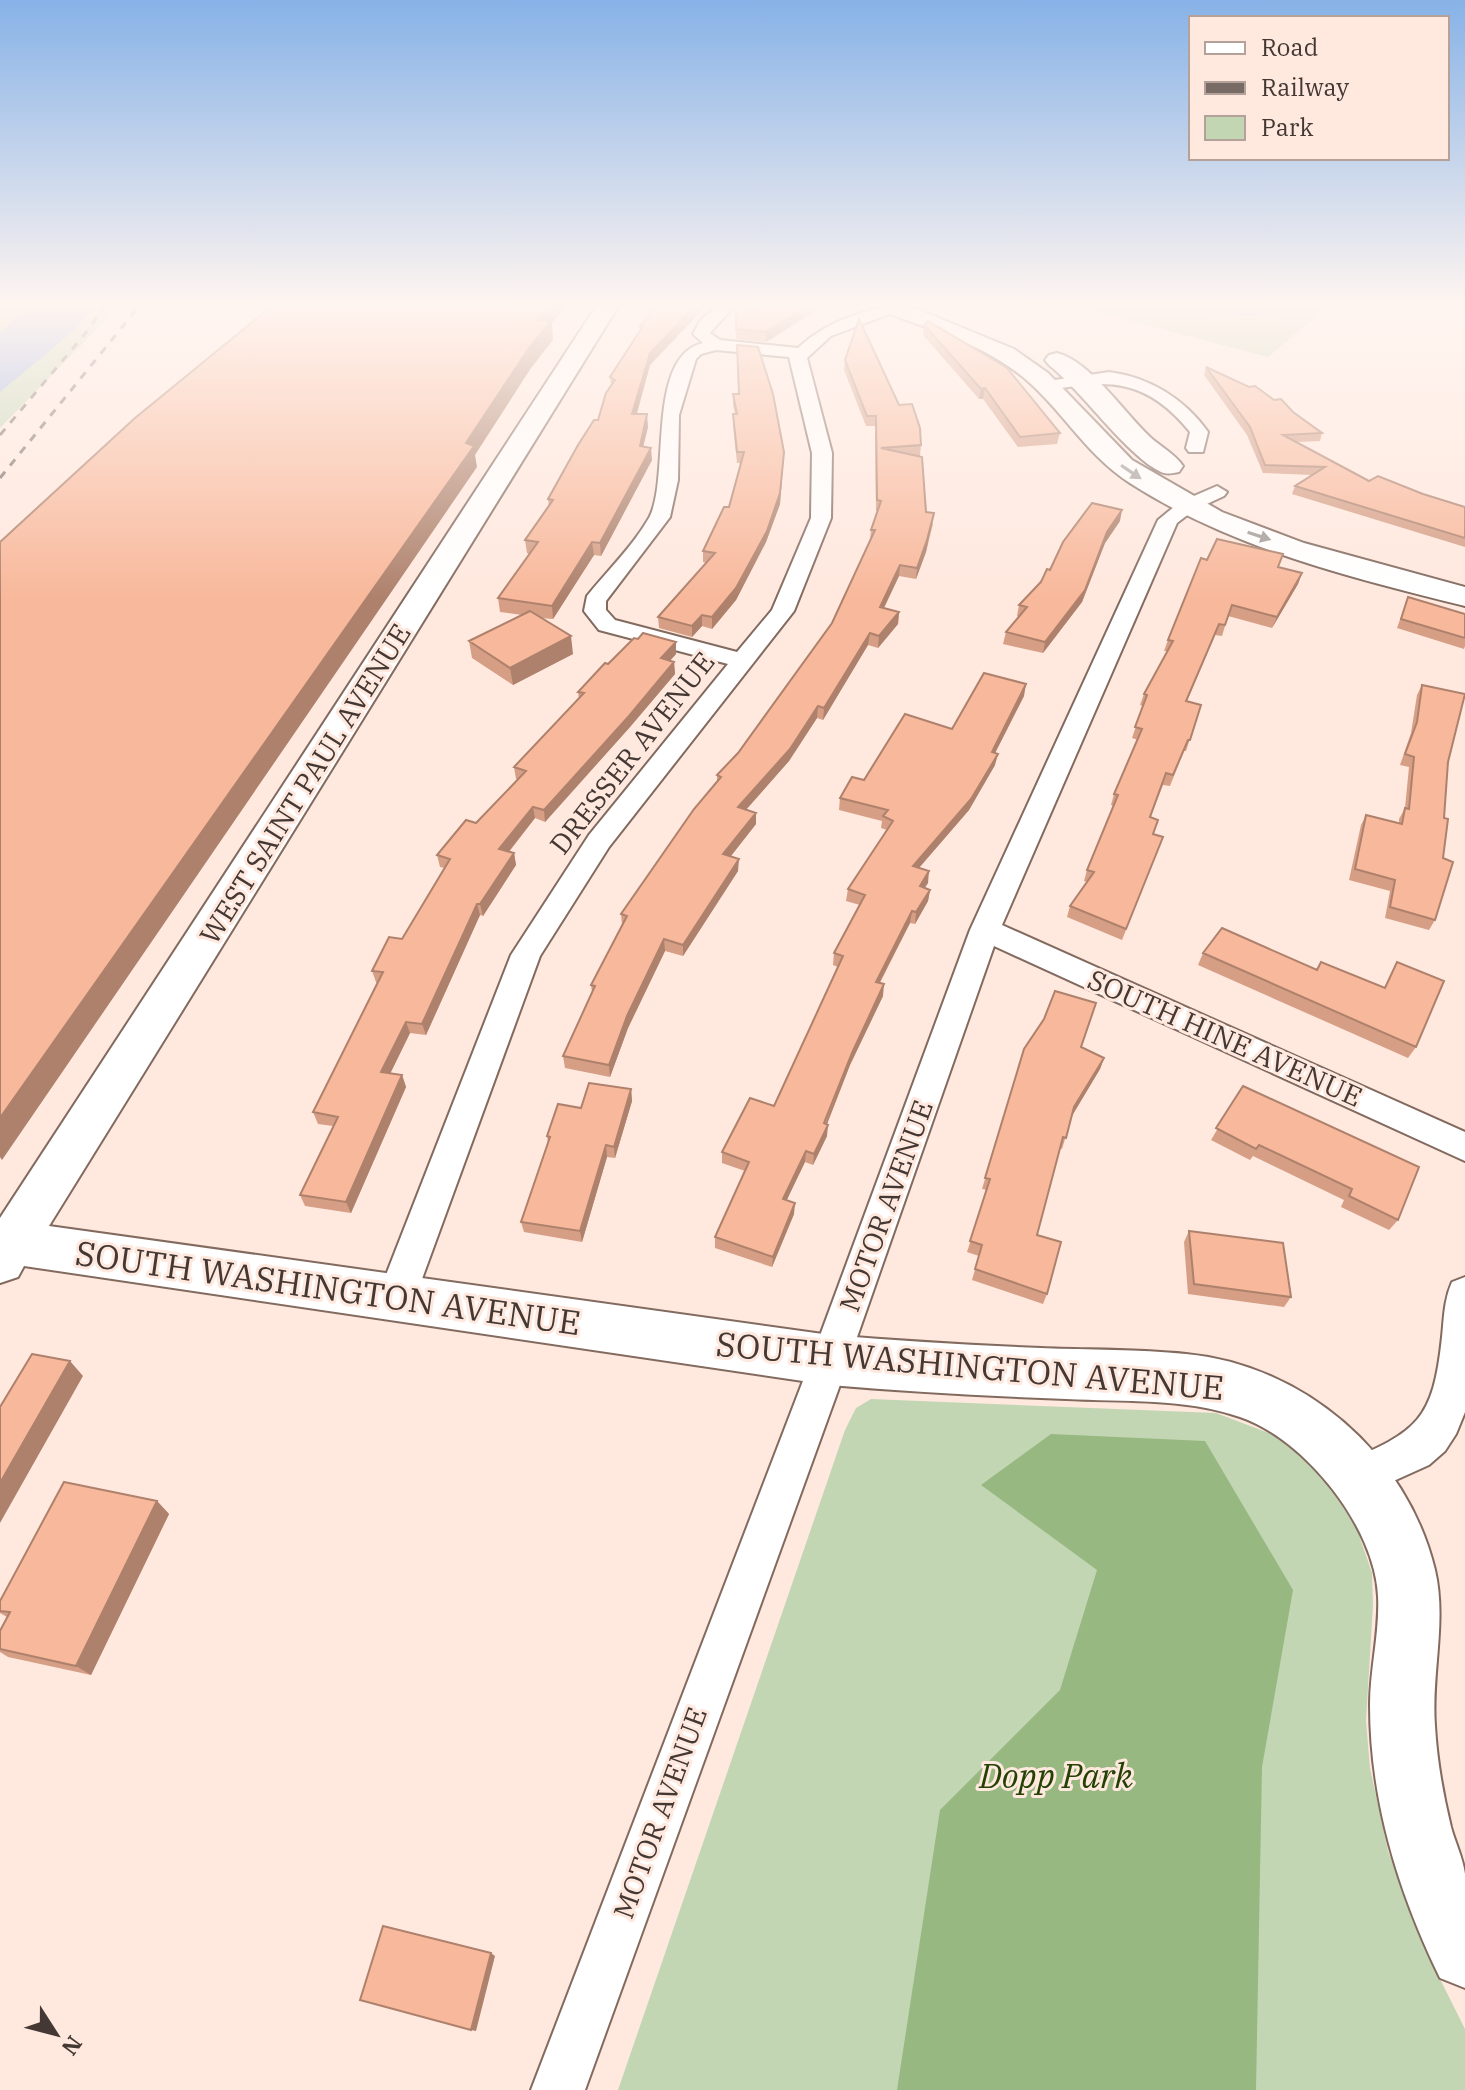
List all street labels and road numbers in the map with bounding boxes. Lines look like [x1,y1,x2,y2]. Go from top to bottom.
street label: WEST SAINT PAUL AVENUE [191,617,418,951]
street label: DRESSER AVENUE [541,644,722,861]
street label: SOUTH HINE AVENUE [1082,960,1368,1115]
street label: MOTOR AVENUE [830,1095,941,1317]
street label: SOUTH WASHINGTON AVENUE [73,1230,584,1344]
street label: SOUTH WASHINGTON AVENUE [714,1321,1226,1409]
street label: MOTOR AVENUE [604,1702,715,1924]

